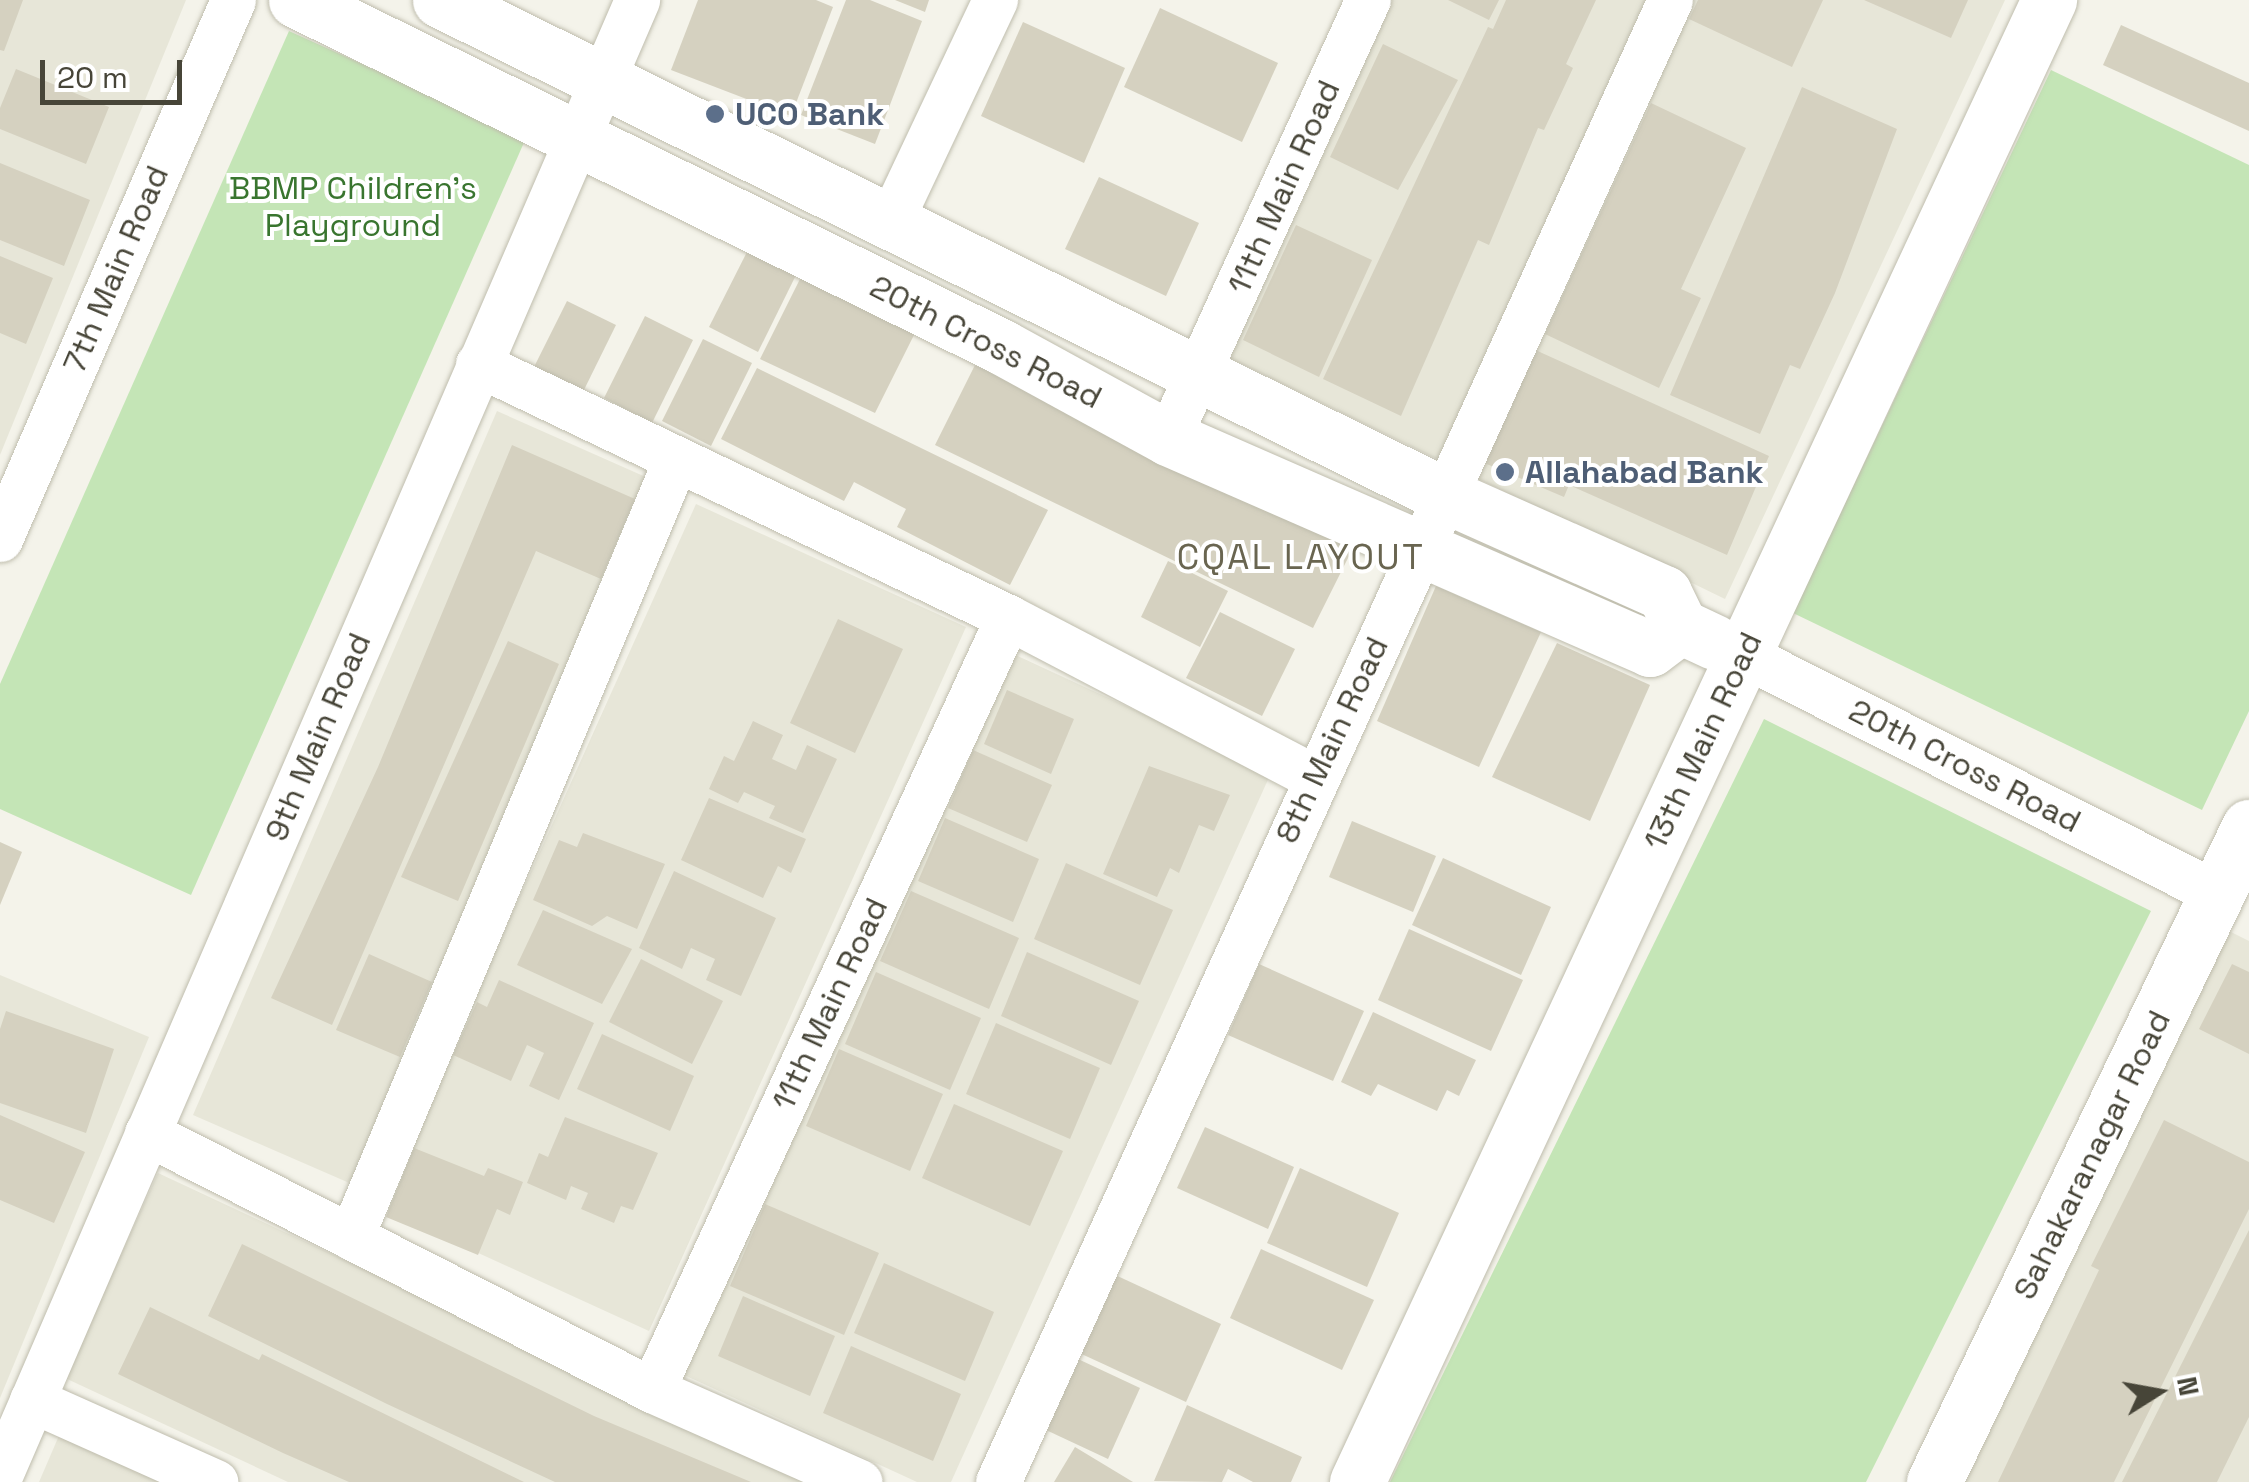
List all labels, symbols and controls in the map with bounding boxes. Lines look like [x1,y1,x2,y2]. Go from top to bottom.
scale bar [45,40,188,102]
text: 20 m [57,58,128,97]
street label: 11th Main Road [1220,74,1348,300]
place label: UCO Bank [735,95,884,133]
marker: UCO Bank [704,103,726,125]
street label: 7th Main Road [55,160,177,378]
park label: BBMP Children's Playground [229,170,477,245]
street label: 20th Cross Road [864,267,1108,417]
place label: Allahabad Bank [1525,453,1764,491]
marker: Allahabad Bank [1494,461,1516,483]
district label: CQAL LAYOUT [1176,536,1426,578]
street label: 13th Main Road [1636,626,1770,856]
street label: 9th Main Road [257,627,379,847]
street label: 8th Main Road [1268,631,1396,849]
street label: 20th Cross Road [1843,691,2087,841]
street label: 11th Main Road [764,892,896,1116]
street label: Sahakaranagar Road [2005,1004,2179,1306]
north arrow [2109,1342,2209,1442]
text: N [2169,1374,2208,1399]

